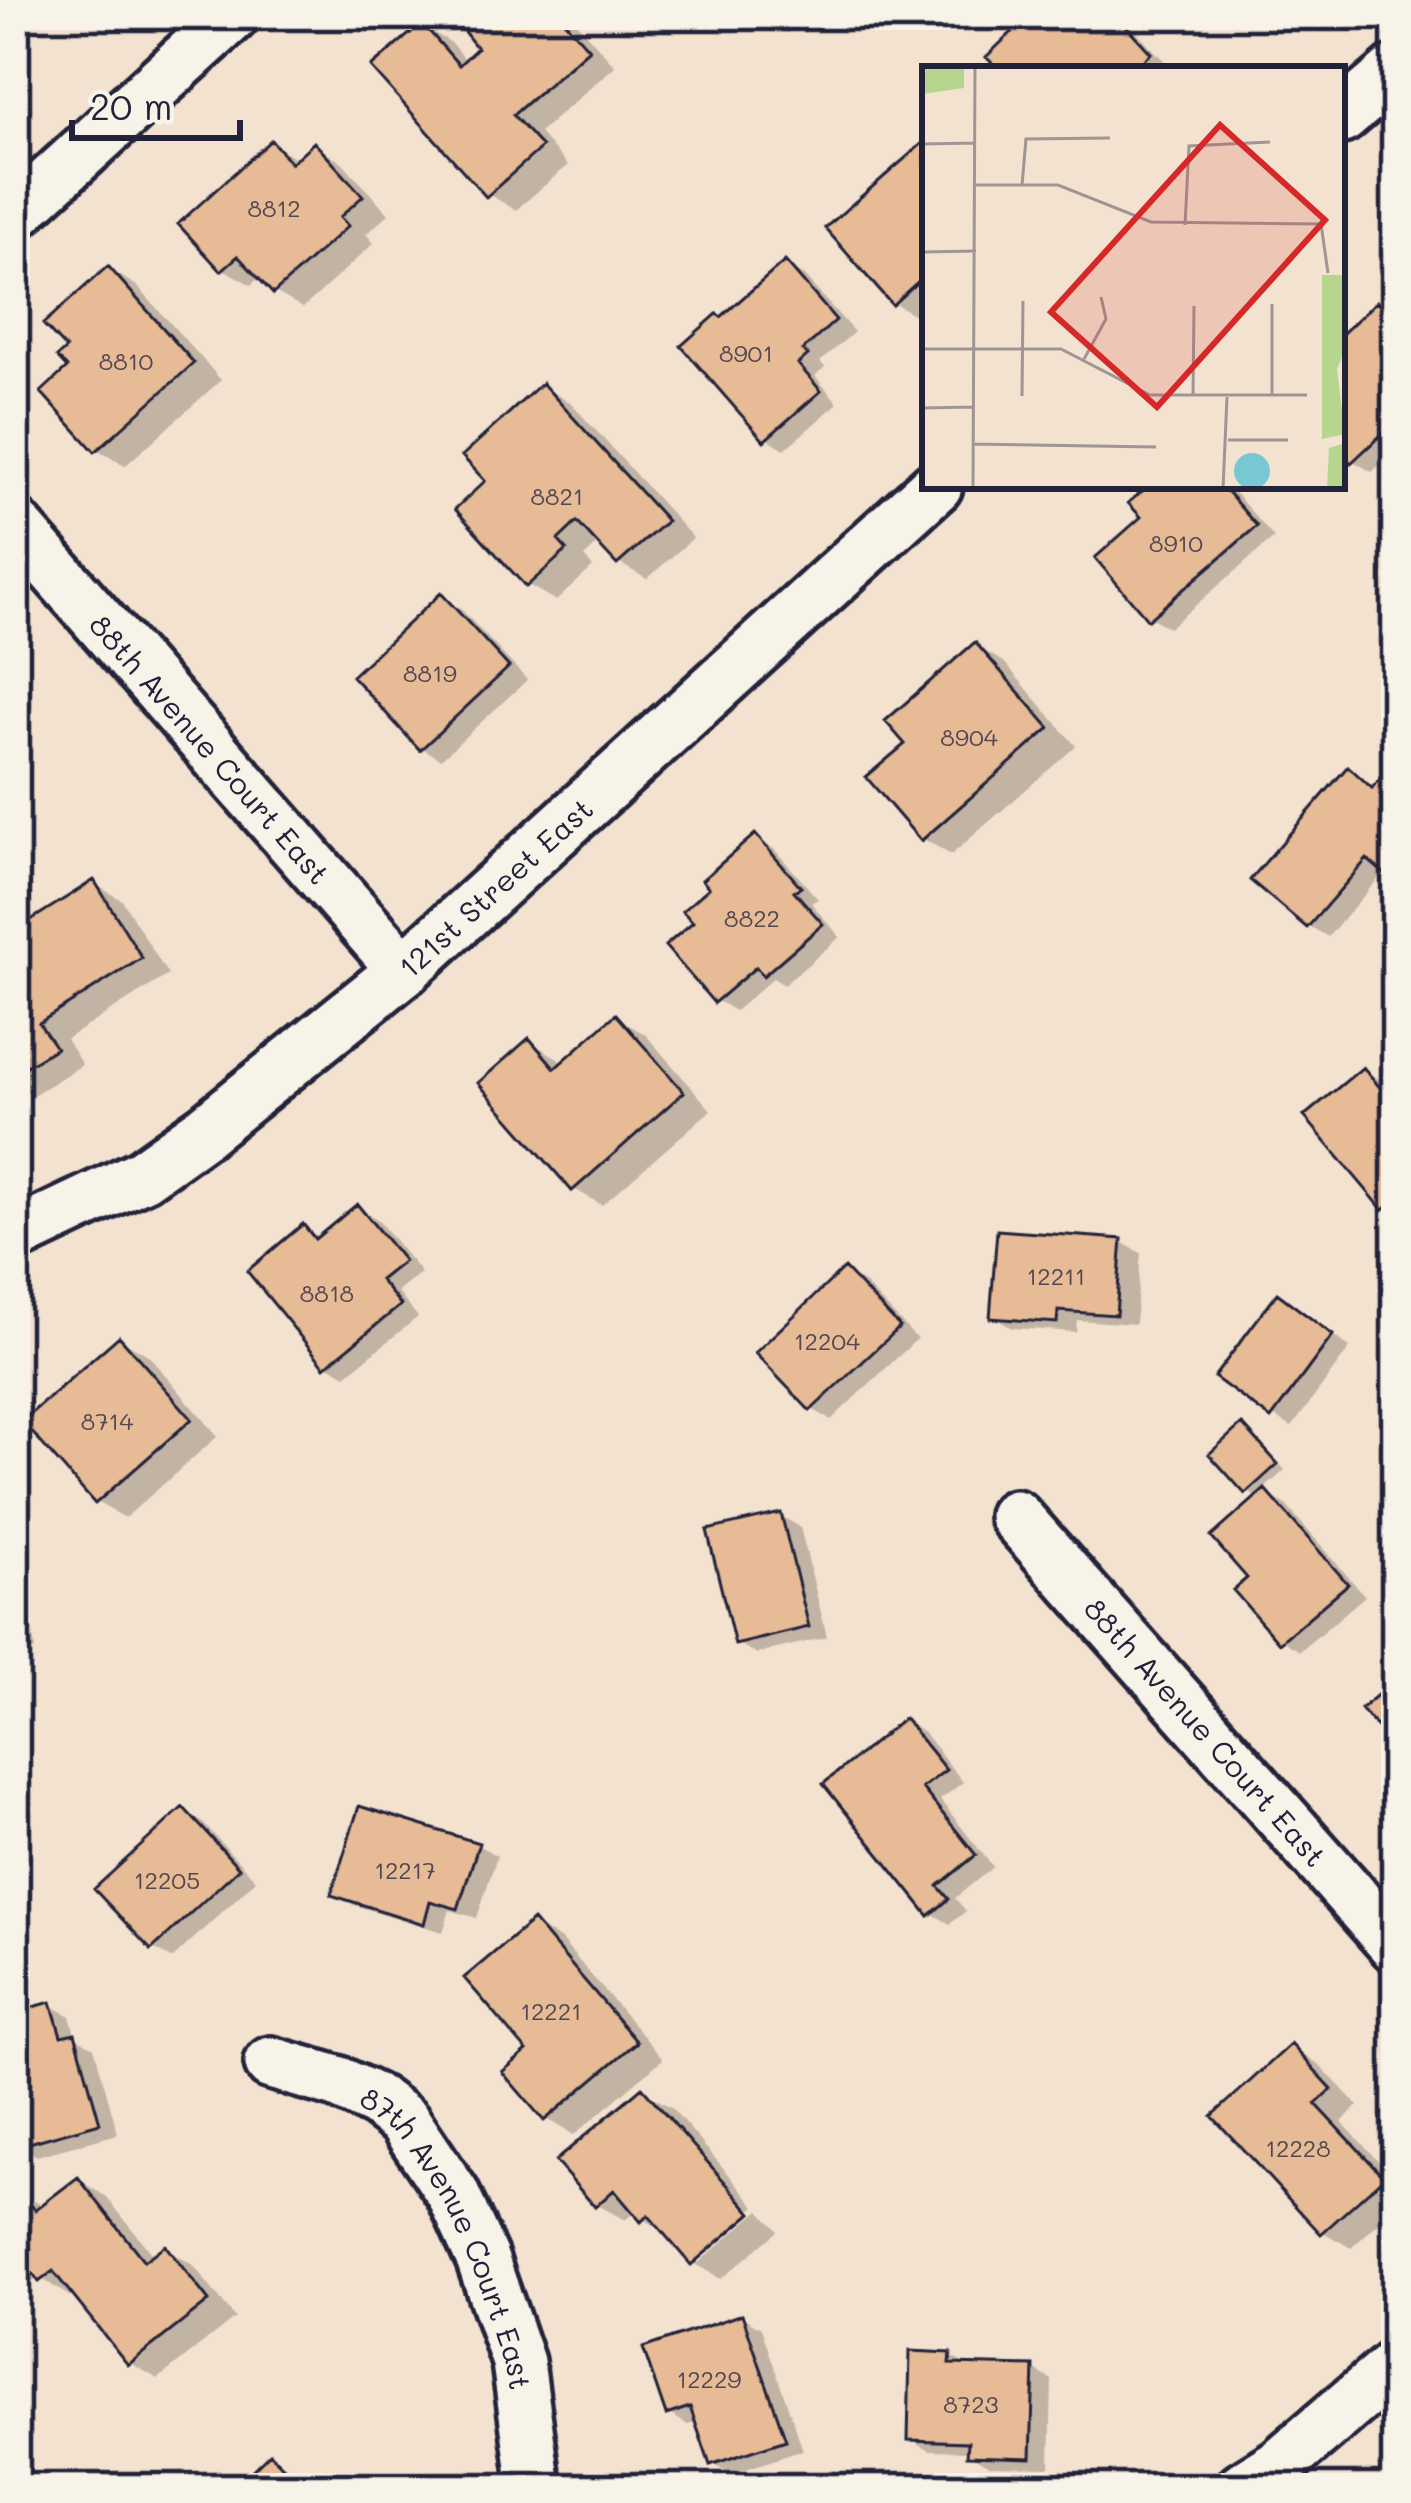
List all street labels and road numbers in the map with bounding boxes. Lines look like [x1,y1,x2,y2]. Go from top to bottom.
street label: 88th Avenue Court East [81,605,340,892]
street label: 121st Street East [389,788,601,986]
street label: 88th Avenue Court East [1076,1589,1336,1875]
street label: 87th Avenue Court East [354,2076,542,2392]

